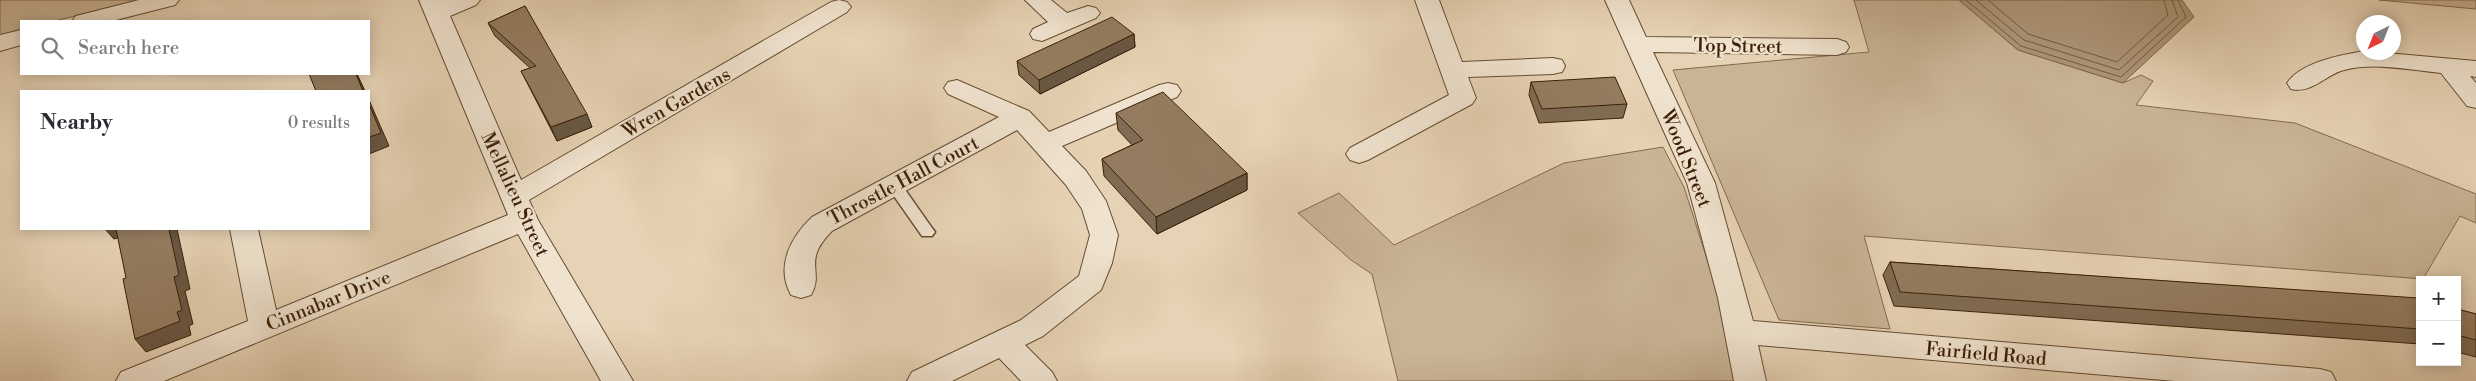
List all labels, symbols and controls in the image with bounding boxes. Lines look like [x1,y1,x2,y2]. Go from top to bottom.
north arrow [2356,15,2401,60]
search box [20,20,370,75]
street label: Top Street [1693,33,1783,59]
icon: search [38,34,66,62]
text: Search here [78,36,179,60]
street label: Wren Gardens [617,62,735,144]
street label: Wood Street [1655,105,1717,211]
text: Nearby [40,110,113,136]
text: 0 results [288,113,350,133]
street label: Mellalieu Street [476,128,555,261]
street label: Throstle Hall Court [824,131,983,231]
street label: Cinnabar Drive [262,265,394,337]
map controls [2416,276,2461,366]
button: + [2416,276,2461,321]
button: − [2416,321,2461,366]
street label: Fairfield Road [1924,337,2048,371]

